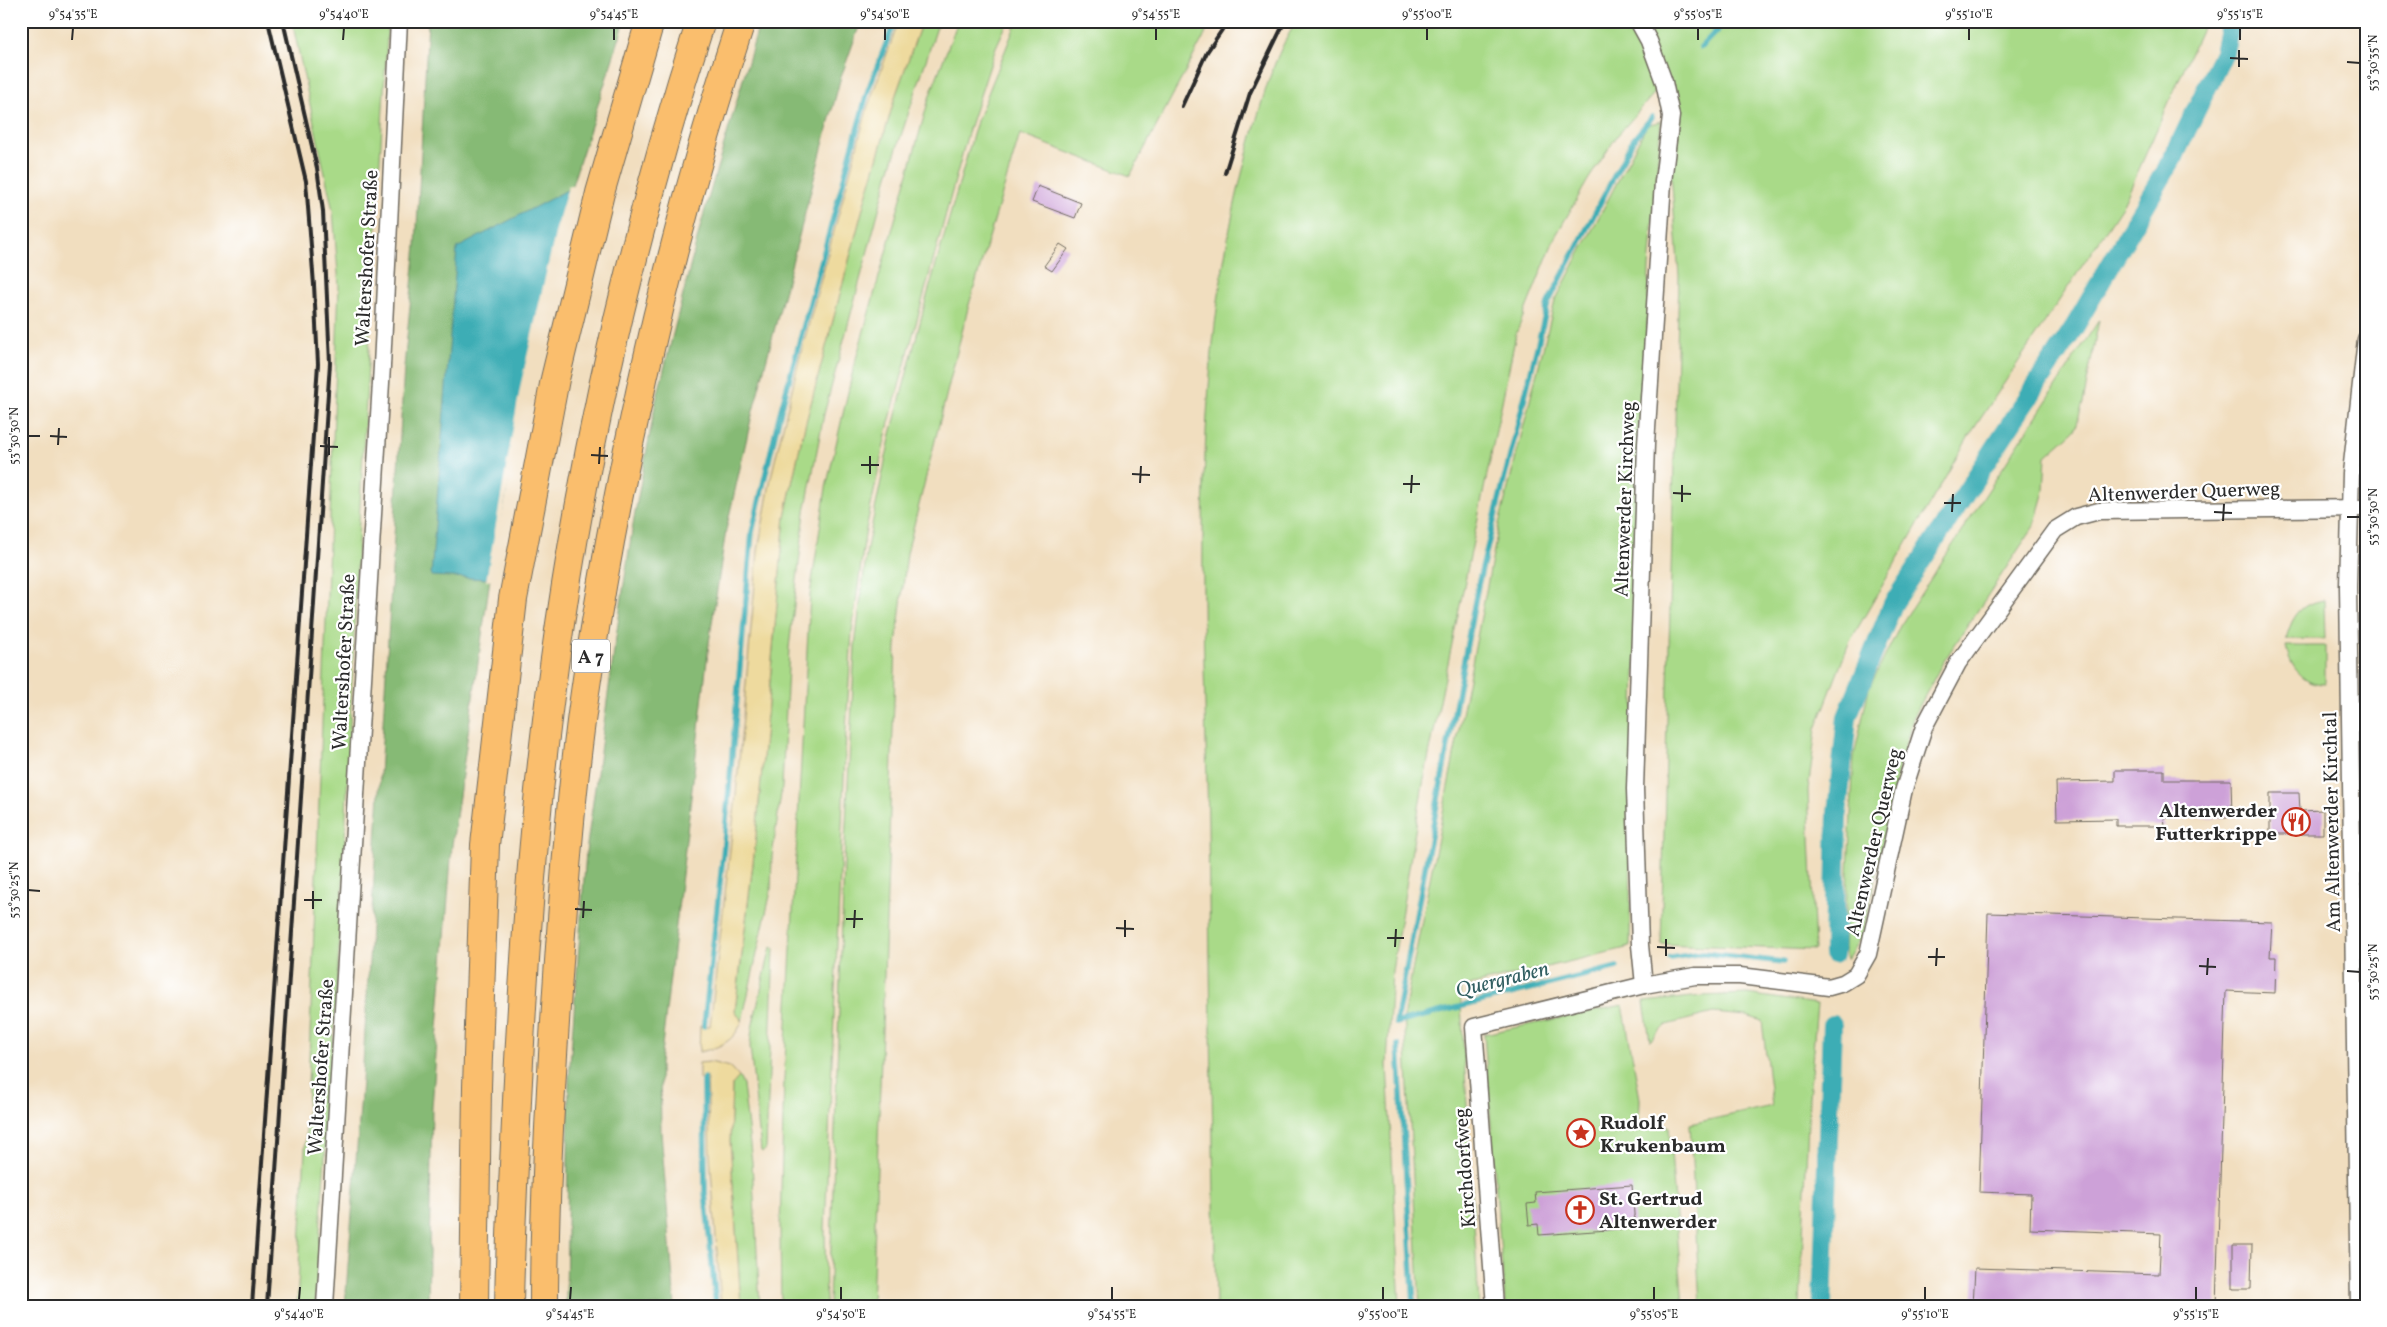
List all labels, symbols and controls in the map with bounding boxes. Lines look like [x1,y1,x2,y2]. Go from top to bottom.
text: 9°54'35"E [49,7,97,23]
text: 9°54'40"E [319,7,369,23]
text: 9°54'45"E [590,7,638,23]
text: 9°54'50"E [860,7,910,23]
text: 9°54'55"E [1132,7,1180,23]
text: 9°55'00"E [1402,7,1452,23]
text: 9°55'05"E [1674,7,1722,23]
text: 9°55'10"E [1945,7,1993,23]
text: 9°55'15"E [2217,7,2263,23]
text: 53°30'35"N [2366,35,2382,91]
street label: Waltershofer Straße [349,169,387,347]
street label: Altenwerder Kirchweg [1609,401,1643,598]
text: 53°30'30"N [7,407,23,465]
street label: Altenwerder Querweg [2087,476,2281,510]
text: 53°30'30"N [2366,488,2382,546]
street label: Waltershofer Straße [326,573,364,751]
road number: A 7 [572,640,610,672]
street label: Am Altenwerder Kirchtal [2317,711,2349,933]
street label: Altenwerder Querweg [1840,746,1910,939]
place label: Altenwerder Futterkrippe [2155,798,2277,849]
restaurant icon: Altenwerder Futterkrippe [2281,807,2311,837]
text: 53°30'25"N [7,862,23,918]
text: 53°30'25"N [2366,944,2382,1000]
water label: Quergraben [1453,955,1552,1006]
street label: Waltershofer Straße [302,978,342,1156]
street label: Kirchdorfweg [1448,1107,1484,1229]
place label: Rudolf Krukenbaum [1600,1110,1726,1161]
place icon: Rudolf Krukenbaum [1566,1118,1596,1148]
place label: St. Gertrud Altenwerder [1599,1186,1717,1237]
church icon: St. Gertrud Altenwerder [1565,1195,1595,1225]
text: 9°54'40"E [274,1307,324,1323]
text: 9°54'45"E [546,1307,594,1323]
text: 9°54'50"E [816,1307,866,1323]
text: 9°54'55"E [1088,1307,1136,1323]
text: 9°55'00"E [1358,1307,1408,1323]
text: 9°55'05"E [1630,1307,1678,1323]
text: 9°55'10"E [1901,1307,1949,1323]
text: 9°55'15"E [2173,1307,2219,1323]

